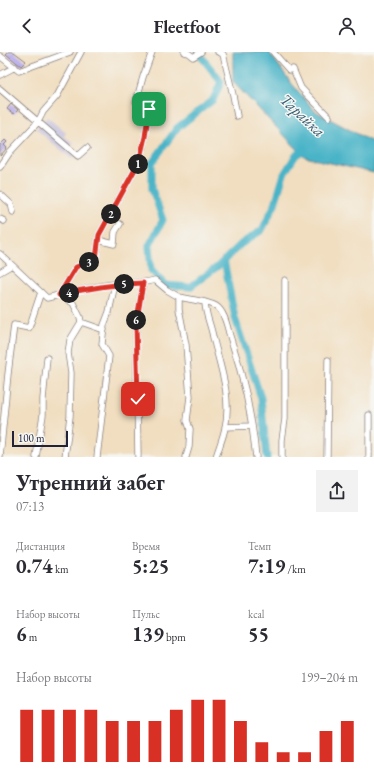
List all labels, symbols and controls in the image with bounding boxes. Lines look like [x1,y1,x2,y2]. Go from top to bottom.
icon: back [16,15,38,37]
text: Fleetfoot [153,15,221,38]
icon: person [336,15,358,37]
water label: Тарайка [276,89,330,142]
pin [132,92,166,126]
icon: arrive [138,98,160,120]
pin: 1 [128,154,148,174]
text: 1 [135,157,141,171]
pin: 2 [101,204,121,224]
text: 2 [108,207,114,221]
pin: 3 [79,252,99,272]
text: 3 [86,255,92,269]
pin: 5 [114,274,134,294]
text: 5 [121,277,127,291]
pin: 4 [59,283,79,303]
text: 4 [66,286,72,300]
pin: 6 [126,310,146,330]
text: 6 [133,313,139,327]
pin [121,382,155,416]
icon: check [127,388,149,410]
scale bar [12,429,68,448]
text: 100 m [18,431,45,445]
text: Утренний забег [16,468,165,497]
button: share [316,470,358,512]
text: 07:13 [16,498,44,515]
text: Дистанция [16,539,65,553]
text: Время [132,539,160,553]
text: Темп [248,539,271,553]
text: 0.74 [16,553,53,579]
text: 5:25 [132,553,169,579]
text: 7:19 [248,553,285,579]
text: km [53,562,69,576]
text: /km [285,562,306,576]
text: Набор высоты [16,607,80,621]
text: Пульс [132,607,160,621]
text: kcal [248,607,265,621]
text: 6 [16,621,27,647]
text: 139 [132,621,164,647]
text: 55 [248,621,269,647]
text: m [27,630,37,644]
text: bpm [164,630,186,644]
text: Набор высоты [16,669,92,686]
text: 199–204 m [301,669,358,686]

